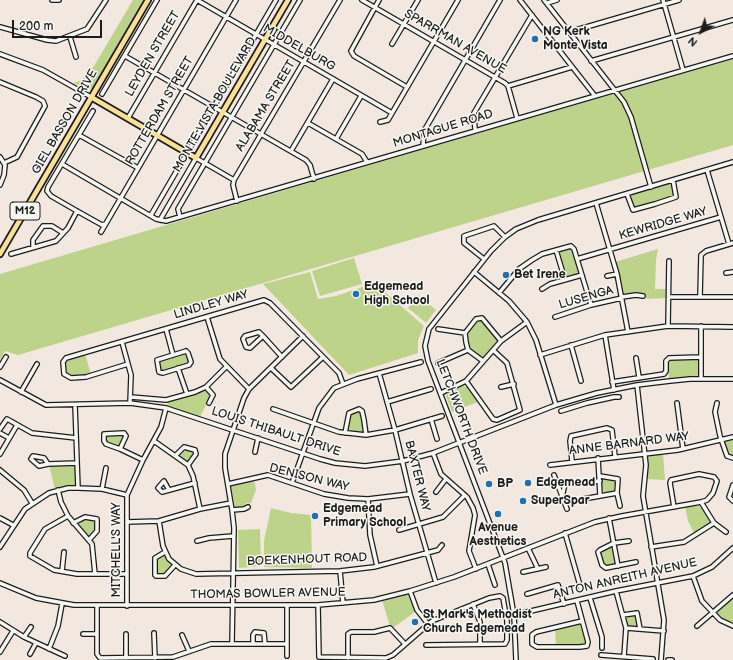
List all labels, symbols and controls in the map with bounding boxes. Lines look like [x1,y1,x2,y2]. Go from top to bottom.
street label: SPARRMAN AVENUE [401,7,509,77]
street label: LEYDEN STREET [123,9,183,99]
scale bar [14,12,104,38]
north arrow [681,12,721,52]
text: 200 m [19,19,53,34]
street label: MIDDELBURG [260,22,338,74]
place label: NG Kerk Monte Vista [543,25,608,53]
marker: NG Kerk Monte Vista [530,34,540,44]
text: N [685,34,700,49]
street label: MONTE VISTA BOULEVARD [170,35,260,175]
street label: ROTTERDAM STREET [123,54,197,168]
street label: ALABAMA STREET [233,58,299,154]
street label: GIEL BASSON DRIVE [29,67,101,177]
street label: MONTAGUE ROAD [391,107,495,151]
road number: M12 [10,202,40,220]
street label: KEWRIDGE WAY [617,205,709,243]
place label: Bet Irene [514,268,566,282]
marker: Bet Irene [501,270,511,280]
place label: Edgemead High School [364,280,430,308]
street label: LUSENGA [557,283,615,313]
street label: LINDLEY WAY [172,288,250,322]
marker: Edgemead High School [351,289,361,299]
street label: LETCHWORTH DRIVE [432,357,490,477]
street label: LOUIS THIBAULT DRIVE [210,404,342,460]
street label: ANNE BARNARD WAY [568,429,690,459]
street label: BAXTER WAY [401,439,433,513]
street label: DENISON WAY [268,461,350,495]
place label: Edgemead [536,476,595,490]
place label: BP [497,477,513,491]
marker: Edgemead [523,478,533,488]
marker: BP [484,479,494,489]
place label: SuperSpar [531,494,589,508]
marker: SuperSpar [518,496,528,506]
place label: Edgemead Primary School [323,502,406,530]
street label: MITCHELL'S WAY [110,503,124,597]
marker: Avenue Aesthetics [493,509,503,519]
marker: Edgemead Primary School [310,511,320,521]
place label: Avenue Aesthetics [469,521,527,549]
street label: BOEKENHOUT ROAD [247,551,367,569]
street label: ANTON ANREITH AVENUE [552,555,698,603]
street label: THOMAS BOWLER AVENUE [190,585,346,603]
place label: St Mark's Methodist Church Edgemead [423,608,532,636]
marker: St Mark's Methodist Church Edgemead [410,617,420,627]

